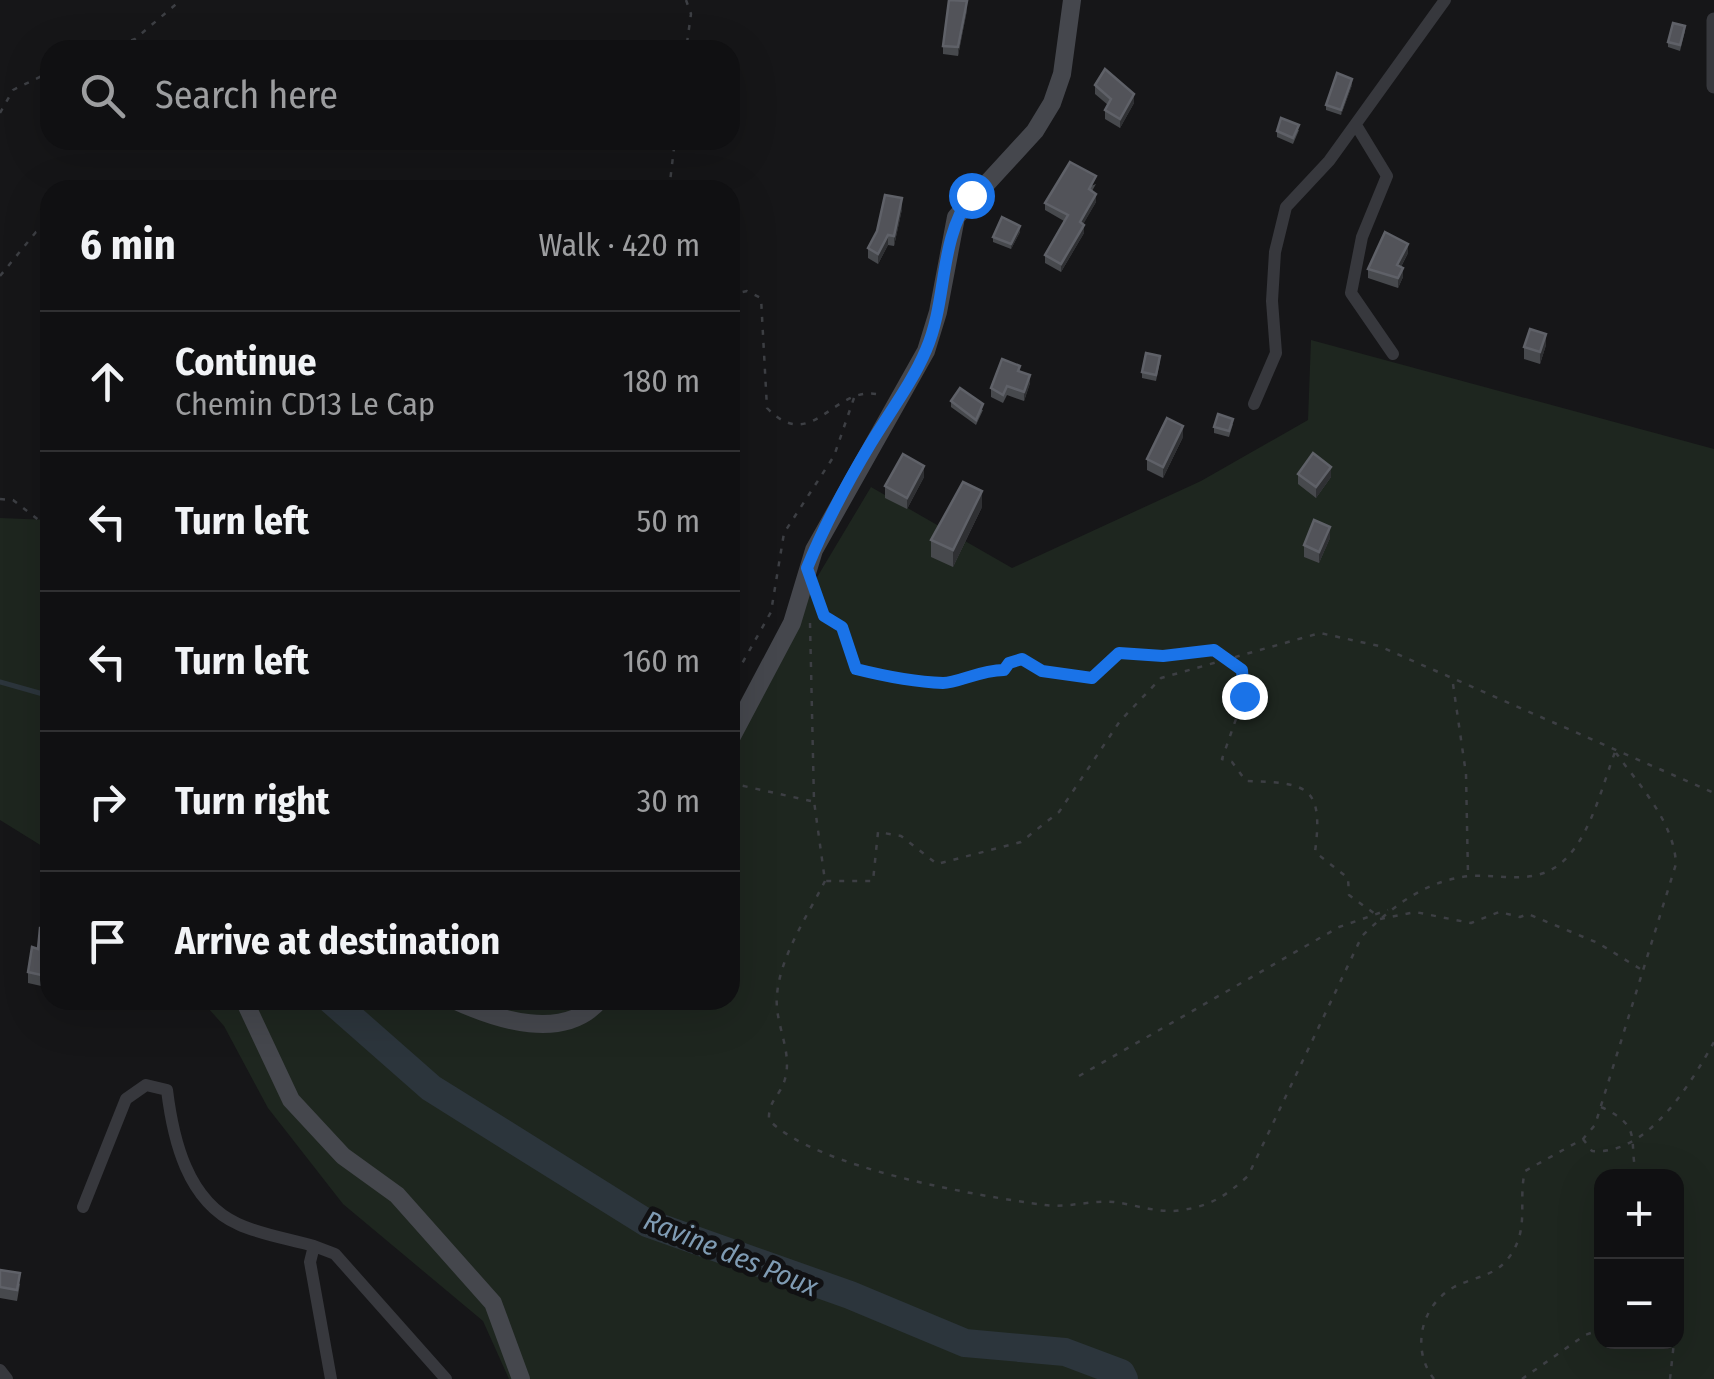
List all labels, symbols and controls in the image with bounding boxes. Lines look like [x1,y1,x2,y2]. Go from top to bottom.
search box [40,40,740,150]
icon: search [75,68,130,123]
text: Search here [155,72,338,118]
route start [949,173,995,219]
text: 6 min [80,220,176,270]
text: Walk · 420 m [538,226,700,264]
text: Continue [175,339,316,385]
icon: ahead [80,354,135,409]
text: 180 m [623,362,700,400]
text: Chemin CD13 Le Cap [175,385,435,423]
icon: left [80,494,135,549]
text: Turn left [175,498,309,544]
text: 50 m [637,502,700,540]
icon: left [80,634,135,689]
text: Turn left [175,638,309,684]
text: 160 m [623,642,700,680]
route end [1222,674,1268,720]
icon: right [80,774,135,829]
text: Turn right [175,778,329,824]
text: 30 m [637,782,700,820]
icon: arrive [80,914,135,969]
text: Arrive at destination [175,918,500,964]
map controls [1594,1169,1684,1349]
button: + [1594,1169,1684,1259]
water label: Ravine des Poux [639,1204,823,1304]
button: − [1594,1259,1684,1349]

